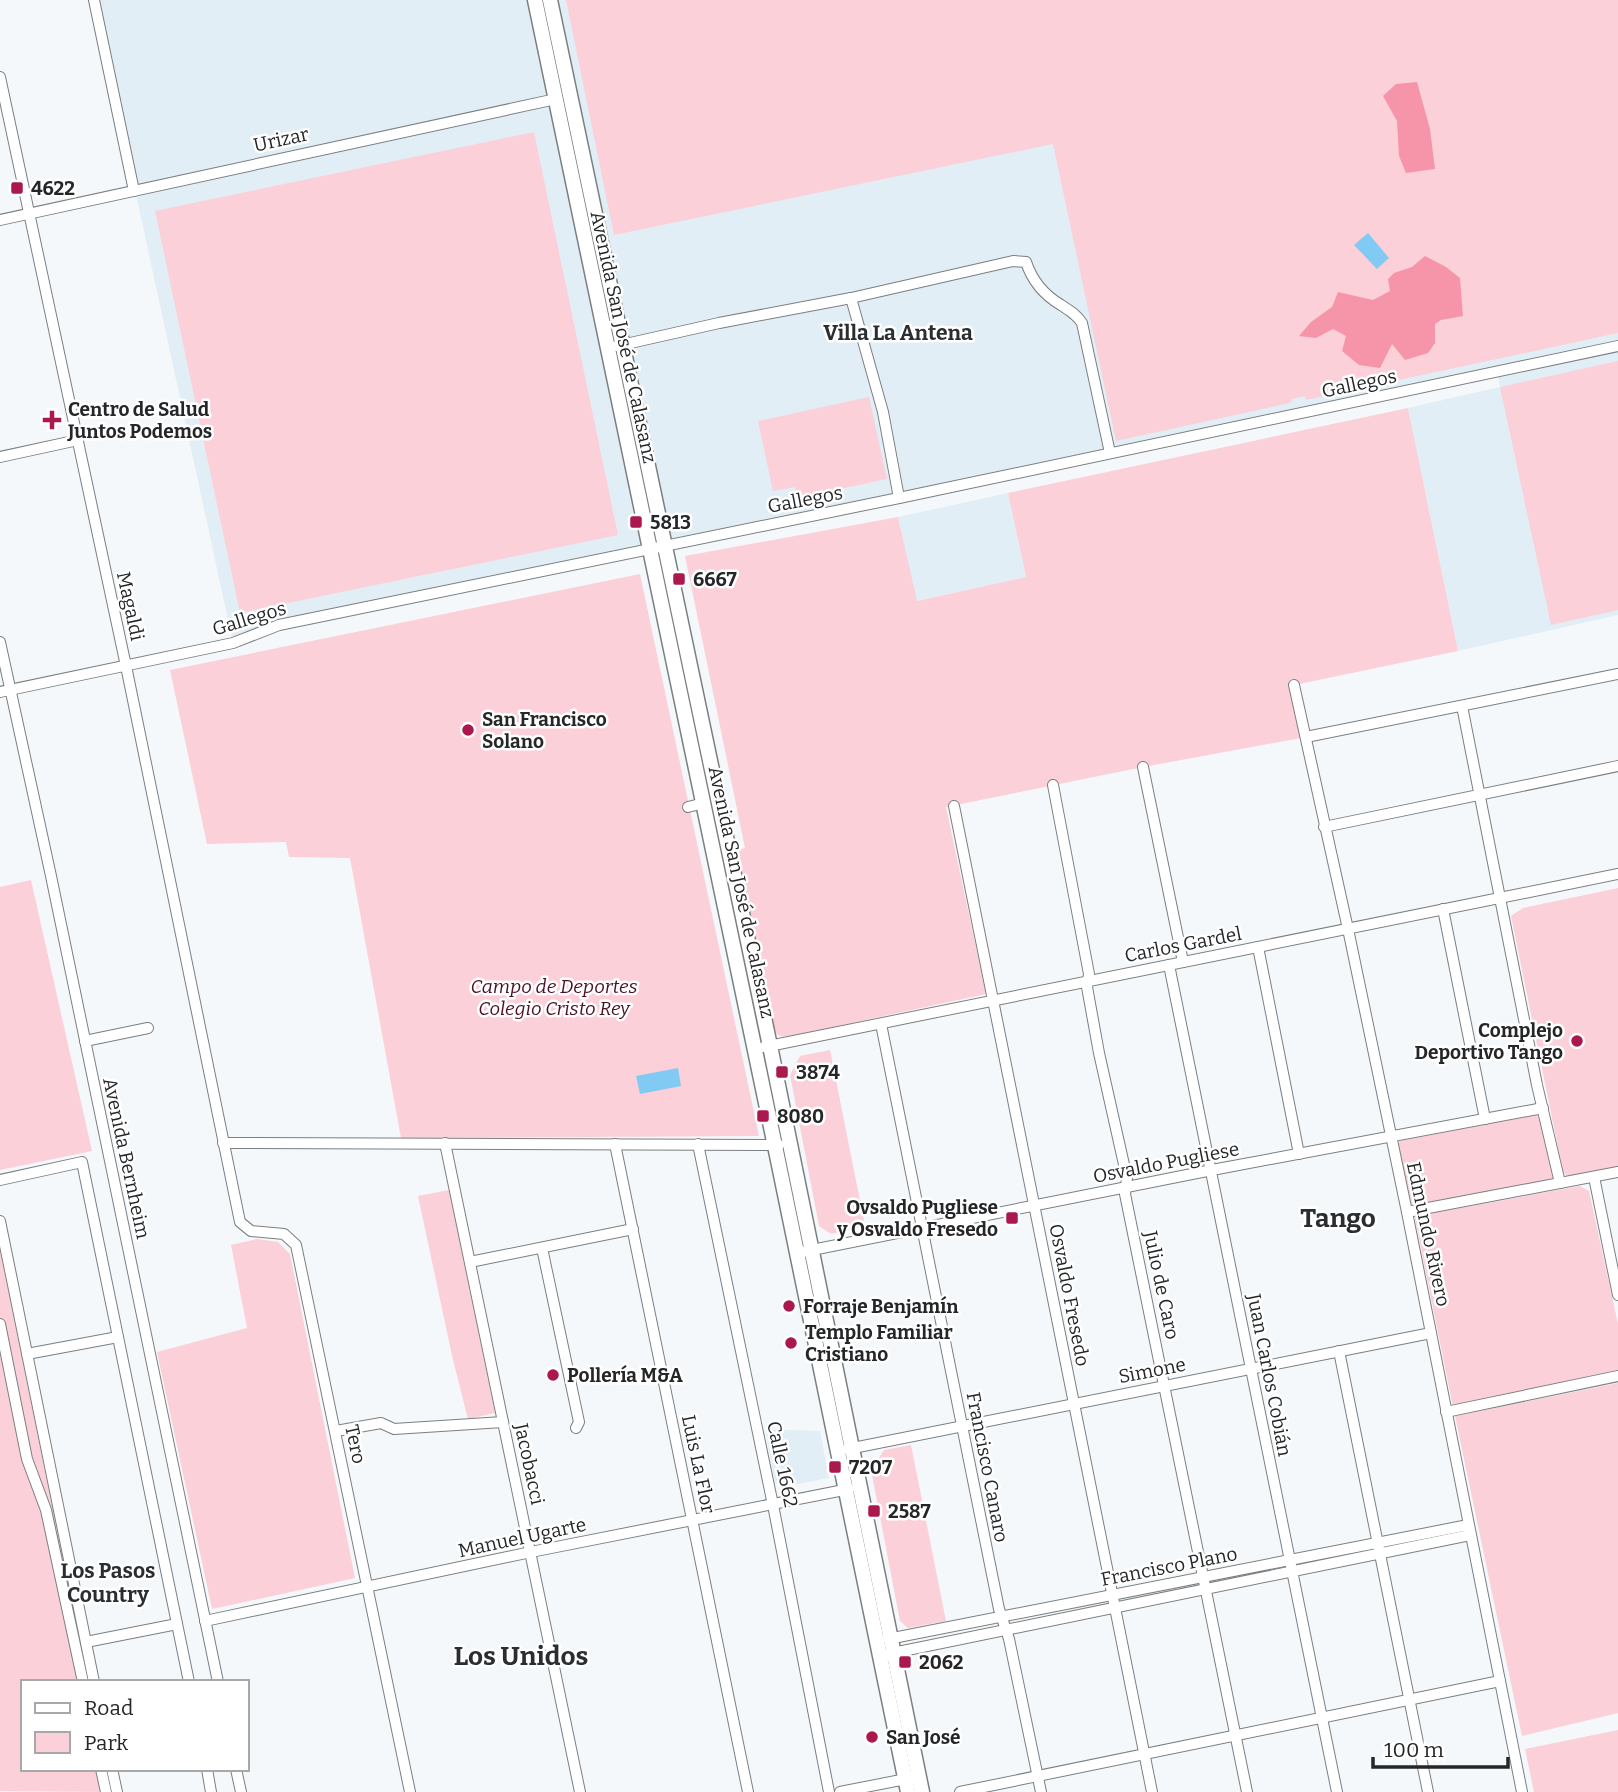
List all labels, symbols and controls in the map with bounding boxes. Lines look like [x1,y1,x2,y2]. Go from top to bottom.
street label: Urizar [251,122,311,157]
place label: 4622 [31,177,75,200]
marker: 4622 [9,180,25,196]
street label: Avenida San José de Calasanz [586,209,661,465]
district label: Villa La Antena [823,320,973,346]
street label: Gallegos [1320,364,1399,403]
place label: Centro de Salud Juntos Podemos [67,398,212,443]
marker: Centro de Salud Juntos Podemos [42,410,62,430]
street label: Gallegos [766,481,845,518]
place label: 5813 [650,511,691,534]
marker: 5813 [628,514,644,530]
place label: 6667 [693,568,737,591]
street label: Magaldi [112,569,149,643]
marker: 6667 [671,571,687,587]
street label: Gallegos [210,596,289,641]
place label: San Francisco Solano [482,708,607,753]
marker: San Francisco Solano [460,722,476,738]
street label: Avenida San José de Calasanz [704,764,779,1020]
street label: Carlos Gardel [1123,922,1244,967]
park label: Campo de Deportes Colegio Cristo Rey [471,975,637,1020]
place label: Complejo Deportivo Tango [1415,1019,1563,1064]
marker: Complejo Deportivo Tango [1569,1033,1585,1049]
place label: 3874 [796,1061,840,1084]
marker: 3874 [774,1064,790,1080]
street label: Avenida Bernheim [98,1075,155,1241]
place label: 8080 [777,1105,824,1128]
marker: 8080 [755,1108,771,1124]
street label: Osvaldo Pugliese [1091,1137,1241,1188]
street label: Edmundo Rivero [1402,1160,1455,1309]
place label: Ovsaldo Pugliese y Osvaldo Fresedo [836,1196,998,1241]
district label: Tango [1300,1203,1376,1234]
marker: Ovsaldo Pugliese y Osvaldo Fresedo [1004,1210,1020,1226]
street label: Osvaldo Fresedo [1044,1222,1095,1368]
street label: Julio de Caro [1139,1228,1184,1341]
street label: Juan Carlos Cobián [1242,1291,1297,1458]
place label: Forraje Benjamín [803,1295,959,1318]
marker: Forraje Benjamín [781,1298,797,1314]
place label: Templo Familiar Cristiano [805,1321,953,1366]
marker: Templo Familiar Cristiano [783,1335,799,1351]
street label: Simone [1117,1353,1188,1388]
place label: Pollería M&A [567,1364,683,1387]
marker: Pollería M&A [545,1367,561,1383]
street label: Francisco Canaro [962,1390,1013,1544]
street label: Luis La Flor [677,1413,720,1516]
street label: Calle 1662 [762,1419,803,1509]
street label: Jacobacci [509,1420,549,1507]
street label: Tero [340,1422,371,1466]
place label: 7207 [849,1456,892,1479]
marker: 7207 [827,1459,843,1475]
place label: 2587 [888,1500,931,1523]
marker: 2587 [866,1503,882,1519]
street label: Manuel Ugarte [456,1513,588,1562]
street label: Francisco Plano [1099,1542,1239,1591]
district label: Los Pasos Country [61,1558,155,1608]
district label: Los Unidos [454,1641,588,1672]
place label: 2062 [919,1651,964,1674]
marker: 2062 [897,1654,913,1670]
legend [21,1680,248,1771]
text: Road [84,1695,133,1721]
place label: San José [886,1726,960,1749]
scale bar [1373,1726,1508,1770]
marker: San José [864,1729,880,1745]
text: Park [84,1730,128,1756]
text: 100 m [1384,1737,1444,1763]

